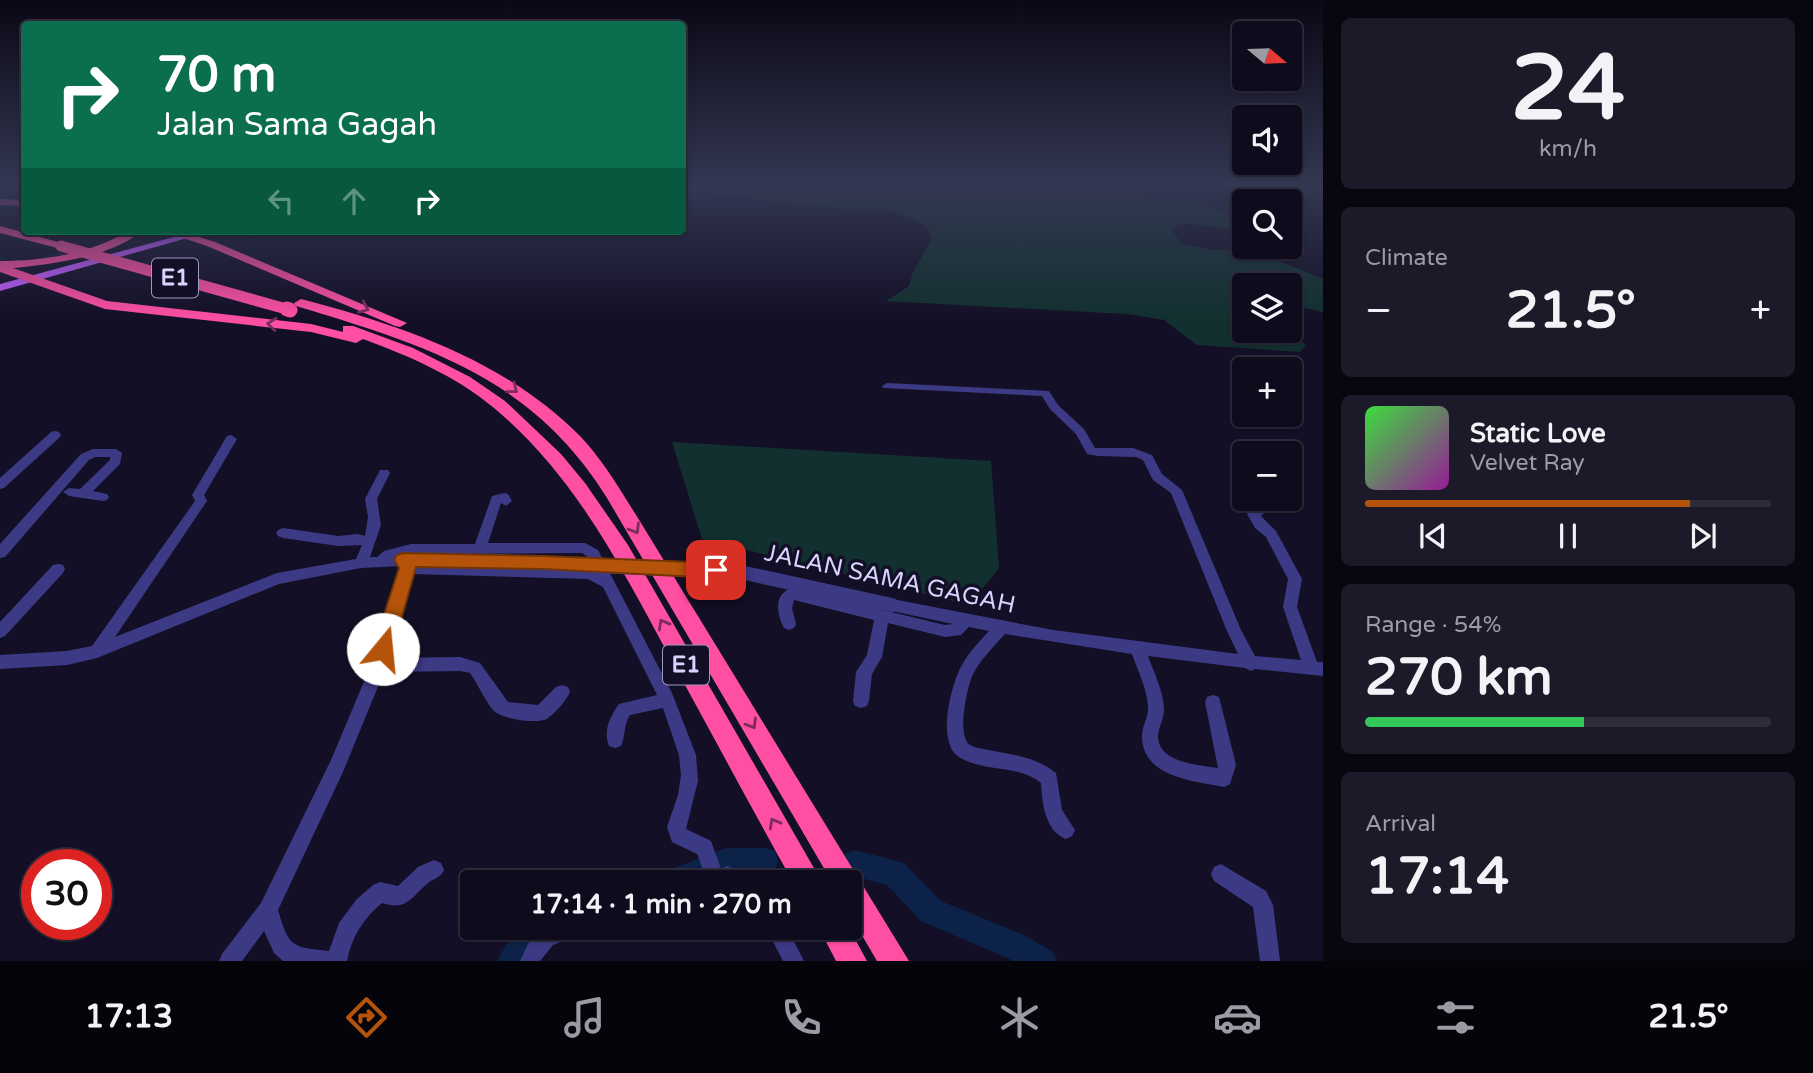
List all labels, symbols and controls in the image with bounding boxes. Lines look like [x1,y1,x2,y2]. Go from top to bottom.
north arrow [1232,21,1302,91]
map controls [1232,21,1302,511]
text: 24 [1511,34,1625,144]
text: 70 m [157,46,276,105]
icon: right [42,49,133,140]
button: sound [1232,105,1302,175]
text: Jalan Sama Gagah [157,106,437,144]
text: km/h [1539,135,1597,163]
icon: left [262,182,300,220]
icon: ahead [335,182,373,220]
icon: right [408,182,446,220]
button: search [1232,189,1302,259]
text: Climate [1365,244,1448,272]
road number: E1 [152,258,198,298]
button: layers [1232,273,1302,343]
text: 21.5° [1506,279,1636,342]
text: − [1365,288,1392,334]
text: + [1750,288,1771,334]
one-way arrow [357,300,370,314]
one-way arrow [266,316,278,331]
button: + [1232,357,1302,427]
one-way arrow [506,380,518,393]
text: Static Love [1470,418,1606,449]
button: − [1232,441,1302,511]
text: Velvet Ray [1470,449,1585,477]
icon: previous [1414,517,1452,555]
icon: pause [1549,517,1587,555]
icon: next [1684,517,1722,555]
one-way arrow [626,522,639,535]
street label: JALAN SAMA GAGAH [762,538,1018,620]
pin [686,540,746,600]
icon: arrive [697,551,735,589]
text: Range · 54% [1365,611,1501,639]
position arrow [346,612,420,686]
one-way arrow [658,619,671,632]
road number: E1 [663,646,709,684]
text: 270 km [1365,646,1553,709]
one-way arrow [744,717,757,730]
text: Arrival [1365,810,1436,838]
one-way arrow [769,817,782,830]
text: 17:14 [1365,845,1509,908]
speed limit sign: 30 [21,849,112,940]
text: 17:14 · 1 min · 270 m [530,889,792,920]
icon: directions [342,993,391,1042]
icon: music [560,993,609,1042]
icon: phone [777,993,826,1042]
icon: climate [995,993,1044,1042]
icon: car [1213,993,1262,1042]
icon: filters [1431,993,1480,1042]
text: 17:13 [84,998,173,1036]
text: 21.5° [1648,998,1729,1036]

